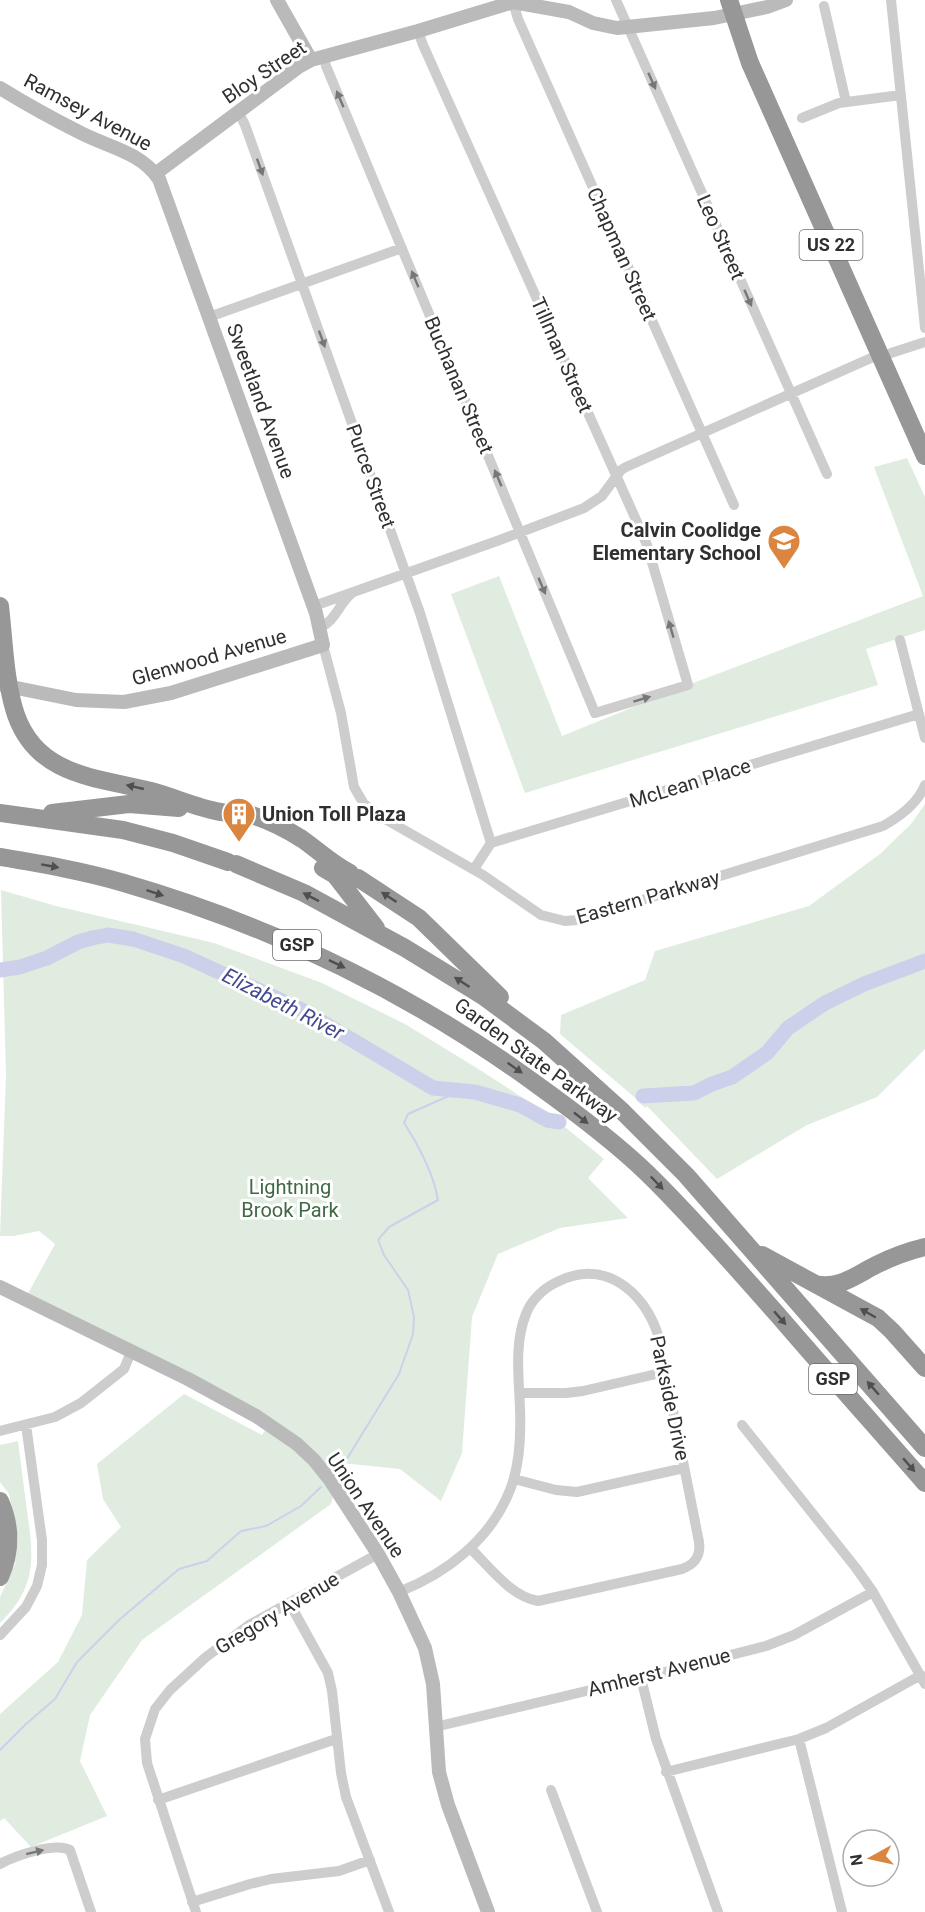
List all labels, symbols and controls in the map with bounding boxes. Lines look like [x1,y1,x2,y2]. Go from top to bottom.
street label: Bloy Street [218,35,310,109]
street label: Ramsey Avenue [20,68,156,156]
one-way arrow [648,72,657,90]
one-way arrow [335,89,345,107]
one-way arrow [255,158,265,176]
street label: Chapman Street [582,184,662,324]
street label: Leo Street [692,191,750,283]
road number: US 22 [800,230,862,260]
one-way arrow [410,269,420,287]
one-way arrow [744,289,753,306]
street label: Tillman Street [526,294,598,416]
street label: Buchanan Street [419,313,499,457]
street label: Sweetland Avenue [222,320,300,482]
one-way arrow [317,330,327,348]
street label: Purce Street [341,421,401,531]
one-way arrow [493,469,503,487]
place label: Calvin Coolidge Elementary School [593,518,761,565]
school or university icon: Calvin Coolidge Elementary School [766,523,802,570]
one-way arrow [538,578,547,595]
one-way arrow [666,620,675,638]
street label: Glenwood Avenue [129,623,289,691]
one-way arrow [633,694,651,703]
street label: McLean Place [626,753,754,813]
one-way arrow [125,782,144,791]
building icon: Union Toll Plaza [221,796,257,843]
place label: Union Toll Plaza [262,802,406,826]
one-way arrow [40,862,59,871]
street label: Eastern Parkway [574,865,723,929]
one-way arrow [146,889,164,898]
one-way arrow [382,891,398,903]
one-way arrow [302,892,319,901]
road number: GSP [273,930,321,960]
one-way arrow [328,959,345,968]
water label: Elizabeth River [218,963,349,1045]
one-way arrow [454,977,470,988]
street label: Garden State Parkway [450,993,623,1128]
one-way arrow [507,1062,523,1073]
one-way arrow [574,1111,589,1123]
park label: Lightning Brook Park [241,1175,339,1222]
one-way arrow [649,1176,663,1190]
one-way arrow [860,1308,877,1318]
one-way arrow [774,1311,787,1326]
street label: Parkside Drive [645,1333,695,1463]
road number: GSP [809,1364,857,1394]
one-way arrow [867,1381,880,1396]
street label: Union Avenue [322,1448,410,1562]
one-way arrow [902,1457,915,1472]
street label: Gregory Avenue [211,1567,343,1659]
street label: Amherst Avenue [585,1643,733,1701]
north arrow [841,1828,901,1888]
one-way arrow [25,1847,44,1857]
text: N [846,1853,867,1867]

